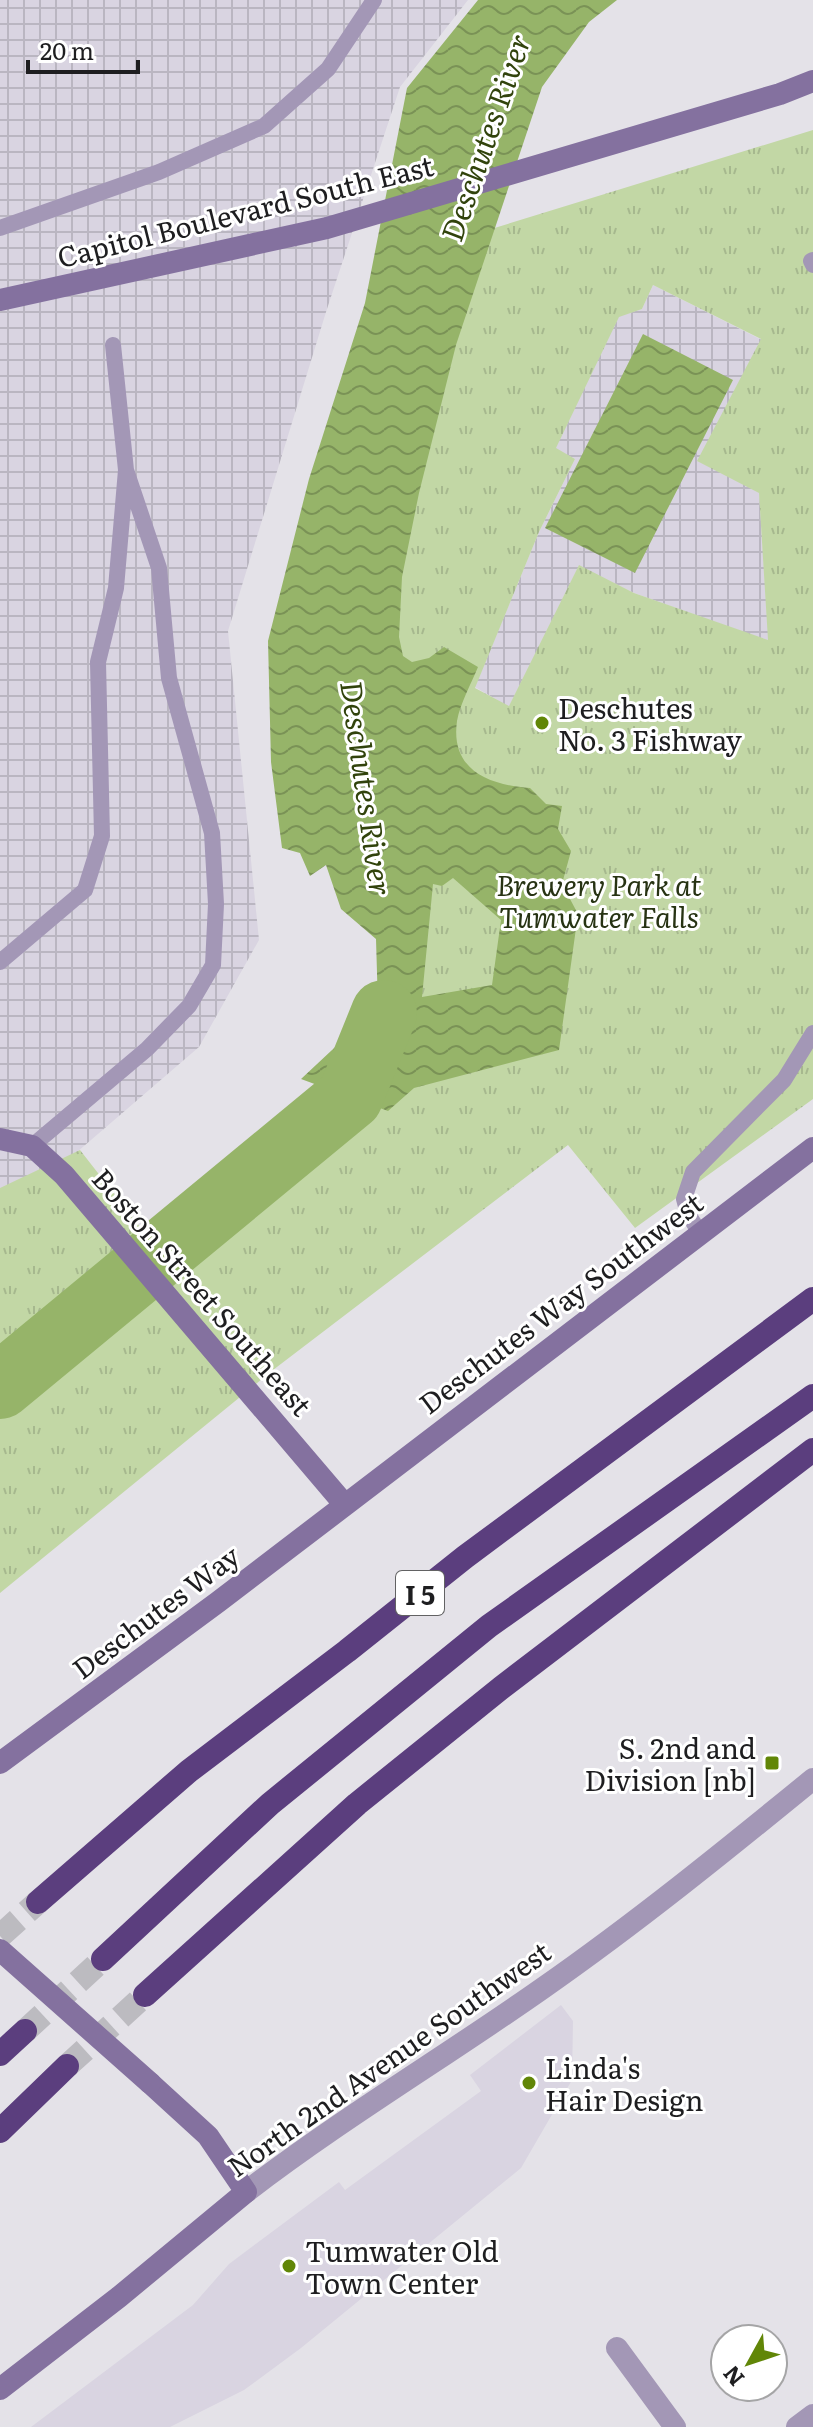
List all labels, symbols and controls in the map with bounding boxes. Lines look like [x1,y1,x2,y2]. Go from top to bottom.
scale bar [28,24,138,74]
water label: Deschutes River [428,27,540,247]
text: 20 m [40,32,94,67]
street label: Capitol Boulevard South East [53,143,438,277]
water label: Deschutes River [331,678,405,898]
place label: Deschutes No. 3 Fishway [558,686,743,760]
marker: Deschutes No. 3 Fishway [533,714,551,732]
park label: Brewery Park at Tumwater Falls [496,863,702,937]
street label: Boston Street Southeast [83,1158,323,1425]
street label: Deschutes Way Southwest [409,1181,711,1423]
street label: Deschutes Way [62,1533,248,1688]
road number: I 5 [396,1571,444,1615]
place label: S. 2nd and Division [nb] [585,1726,756,1800]
marker: S. 2nd and Division [nb] [763,1754,781,1772]
street label: North 2nd Avenue Southwest [218,1930,559,2186]
place label: Linda's Hair Design [545,2046,703,2120]
marker: Linda's Hair Design [520,2074,538,2092]
place label: Tumwater Old Town Center [305,2229,499,2303]
marker: Tumwater Old Town Center [280,2257,298,2275]
north arrow [709,2323,789,2403]
text: N [714,2359,751,2394]

